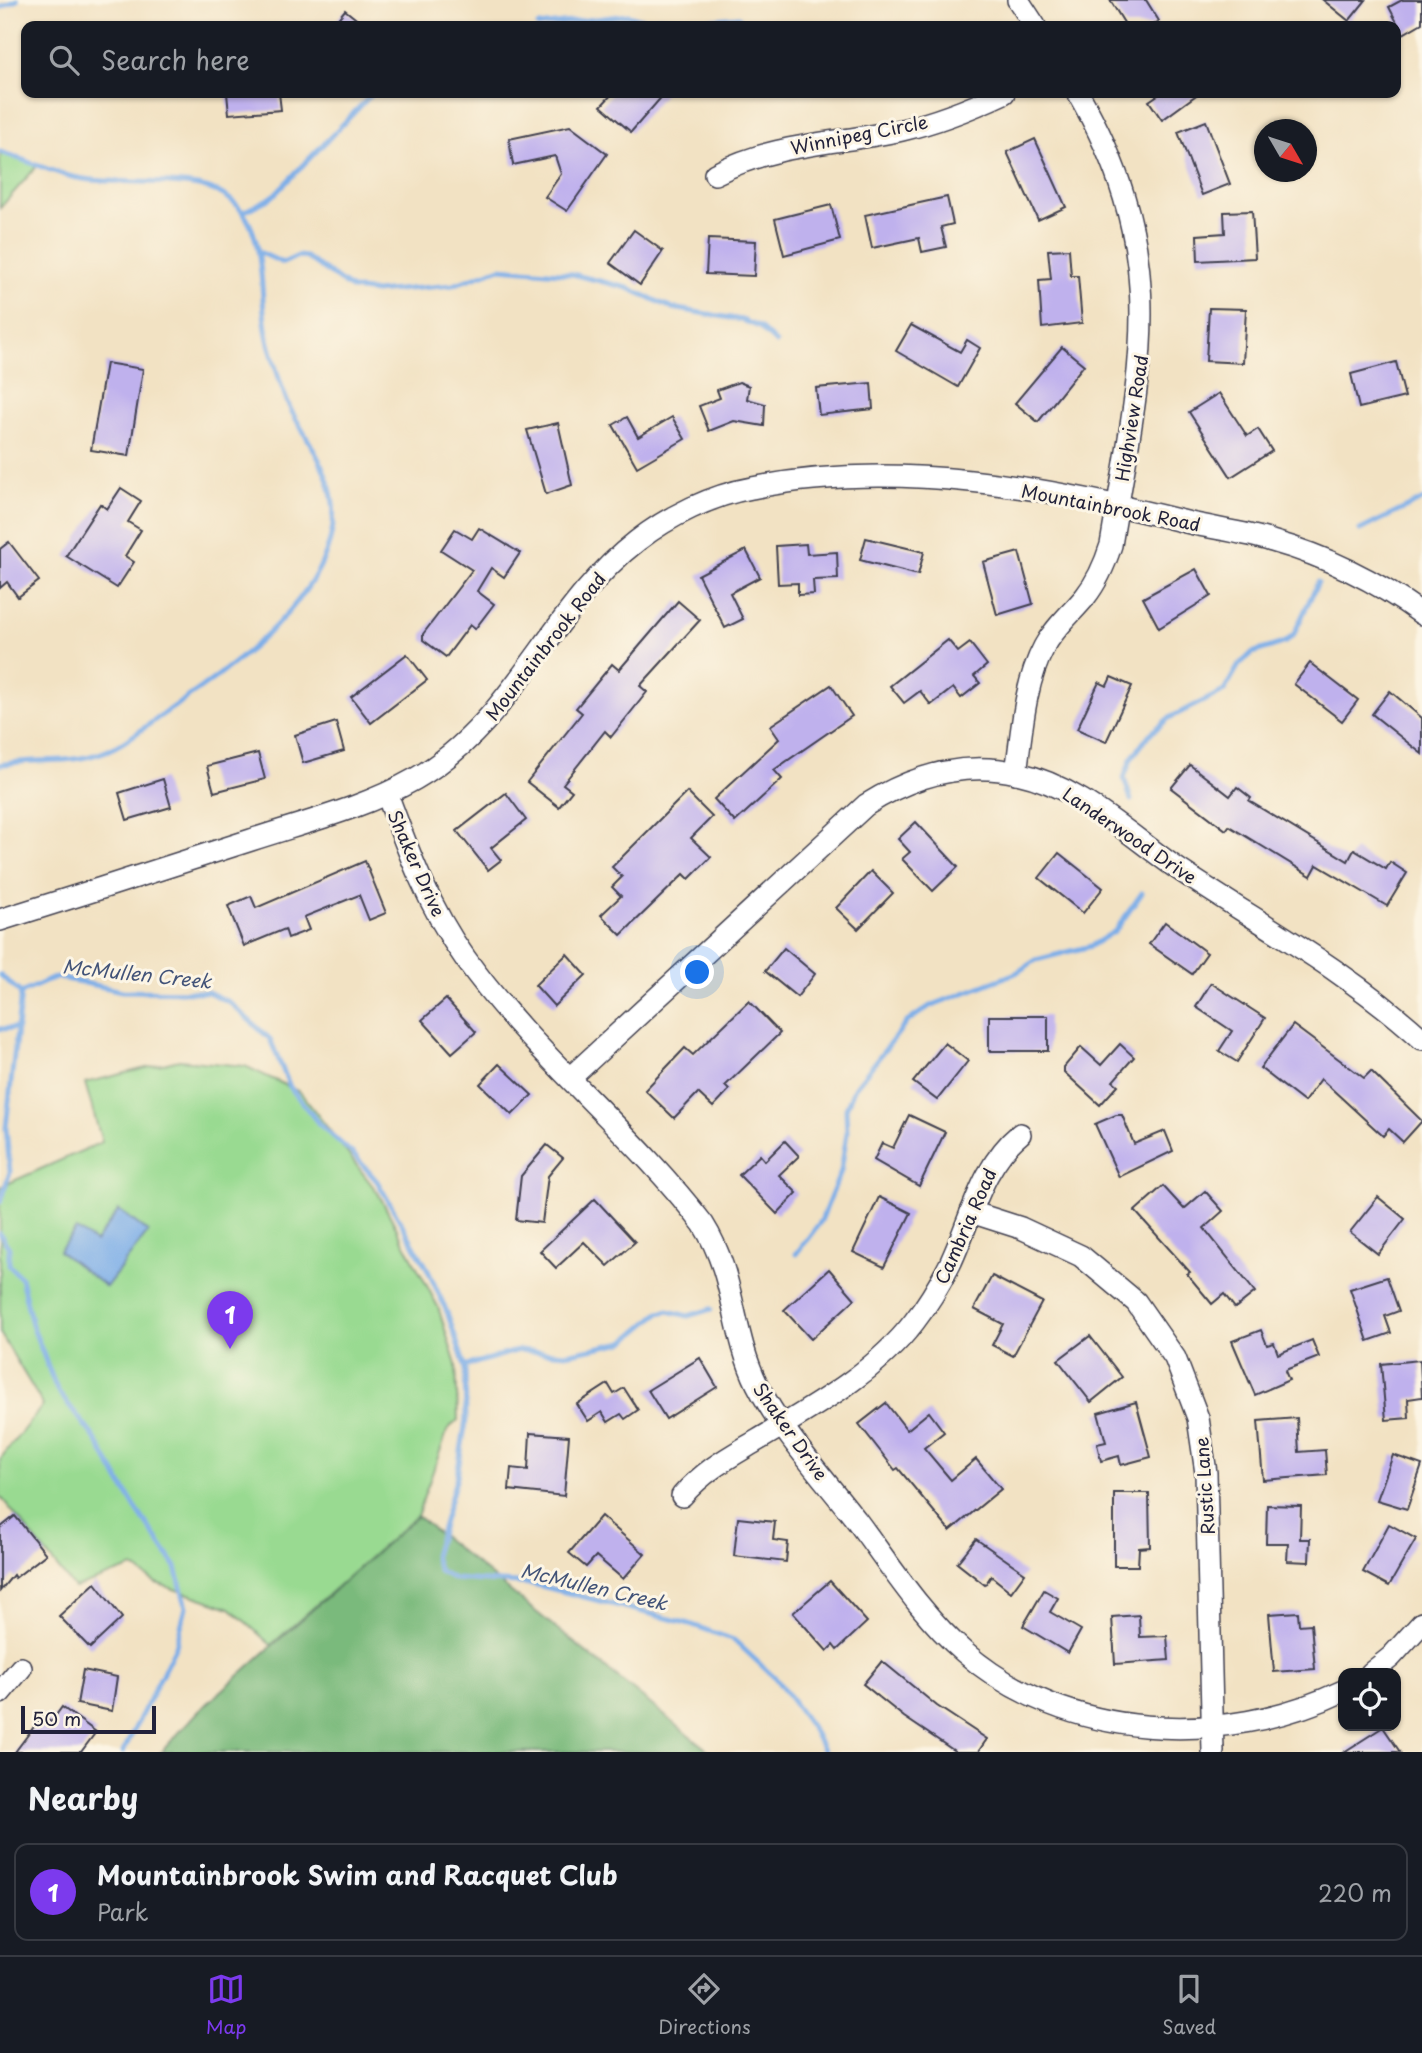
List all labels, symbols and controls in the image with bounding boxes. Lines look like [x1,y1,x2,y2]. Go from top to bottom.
search box [21,21,1401,98]
text: Search here [101,40,250,79]
icon: search [45,41,83,79]
street label: Winnipeg Circle [788,107,930,161]
north arrow [1254,119,1317,182]
street label: Highview Road [1108,353,1154,483]
street label: Mountainbrook Road [1019,476,1203,538]
street label: Mountainbrook Road [478,566,612,726]
street label: Landerwood Drive [1058,780,1202,890]
street label: Shaker Drive [381,805,453,921]
water label: McMullen Creek [61,951,214,995]
your location [680,955,714,989]
street label: Cambria Road [927,1164,1003,1288]
pin: 1 [207,1291,253,1349]
street label: Shaker Drive [747,1376,835,1486]
street label: Rustic Lane [1187,1436,1221,1536]
water label: McMullen Creek [518,1556,671,1617]
map controls [1338,1668,1401,1731]
button: locate [1338,1668,1401,1731]
scale bar [21,1703,156,1735]
text: 50 m [32,1704,81,1732]
text: Nearby [28,1775,138,1820]
text: Mountainbrook Swim and Racquet Club [97,1855,618,1894]
text: 1 [48,1875,59,1910]
text: 220 m [1318,1875,1392,1910]
text: Park [97,1894,148,1929]
tab: Map [206,1970,246,2040]
tab: Directions [658,1970,751,2040]
tab: Saved [1162,1970,1216,2040]

